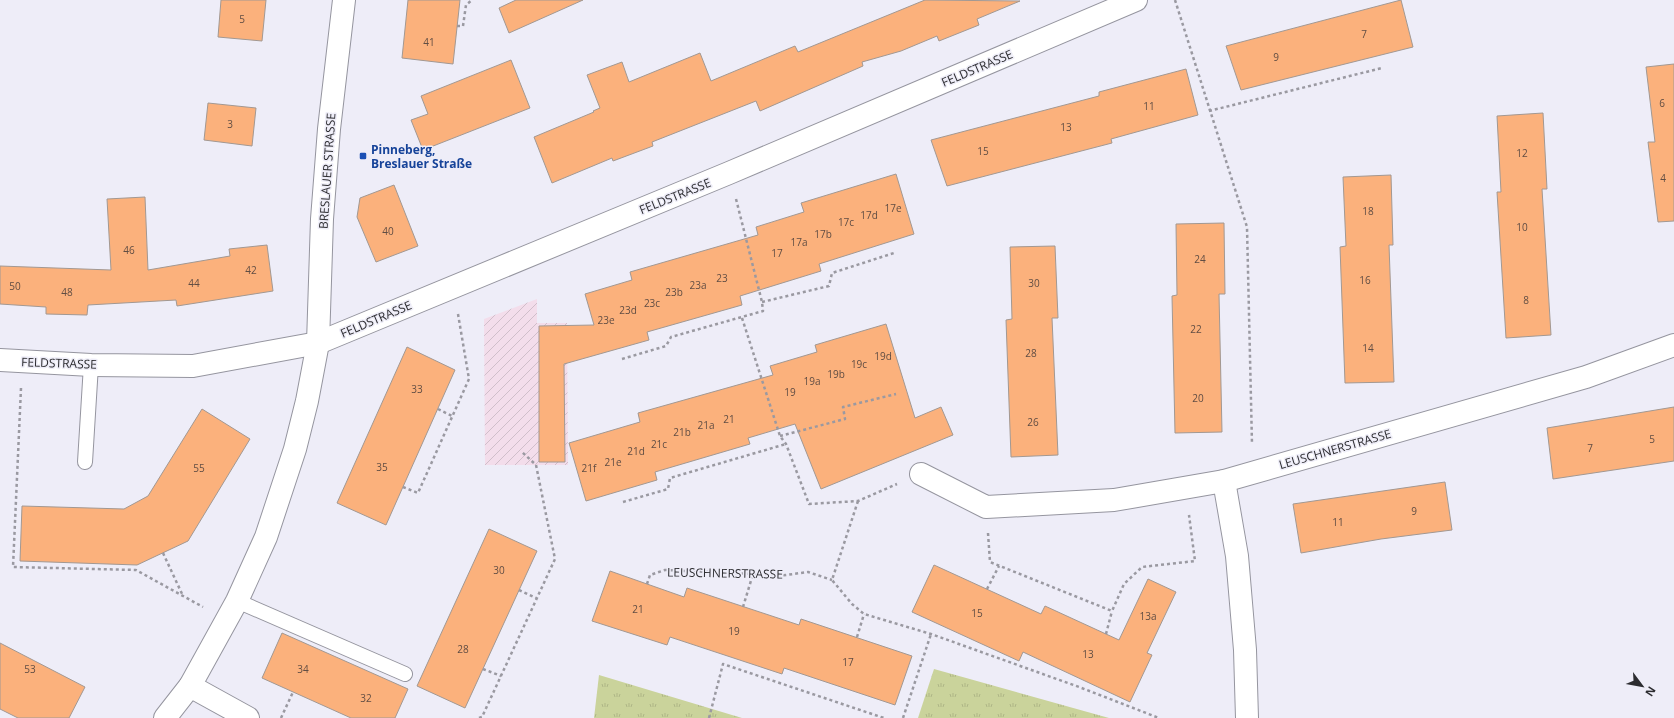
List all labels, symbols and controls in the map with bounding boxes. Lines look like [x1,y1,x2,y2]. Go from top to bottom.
house number: 5 [239,12,245,26]
house number: 7 [1361,27,1367,41]
house number: 41 [423,35,435,49]
street label: FELDSTRASSE [939,45,1015,91]
house number: 9 [1273,50,1279,64]
house number: 6 [1659,96,1665,110]
house number: 11 [1143,99,1155,113]
street label: BRESLAUER STRASSE [314,112,340,230]
house number: 3 [227,117,233,131]
house number: 13 [1060,120,1072,134]
place label: Pinneberg, Breslauer Straße [371,141,472,172]
house number: 15 [977,144,989,158]
house number: 12 [1516,146,1528,160]
marker: Pinneberg, Breslauer Straße [358,151,368,161]
house number: 4 [1660,171,1666,185]
street label: FELDSTRASSE [637,174,713,218]
house number: 17e [884,201,902,215]
house number: 18 [1362,204,1374,218]
house number: 17d [860,208,878,222]
house number: 17c [838,215,854,229]
house number: 10 [1516,220,1528,234]
house number: 40 [382,224,394,238]
house number: 17b [814,227,832,241]
house number: 17a [791,235,808,249]
house number: 46 [123,243,135,257]
house number: 17 [771,246,783,260]
house number: 24 [1194,252,1206,266]
house number: 42 [245,263,257,277]
house number: 23 [716,271,728,285]
house number: 16 [1359,273,1371,287]
house number: 44 [188,276,200,290]
house number: 30 [1028,276,1040,290]
house number: 23a [690,278,707,292]
house number: 50 [9,279,21,293]
house number: 48 [61,285,73,299]
house number: 23b [665,285,683,299]
house number: 8 [1523,293,1529,307]
street label: FELDSTRASSE [338,296,414,342]
house number: 23c [644,296,660,310]
house number: 23d [619,303,637,317]
house number: 23e [597,313,615,327]
house number: 22 [1190,322,1202,336]
house number: 14 [1362,341,1374,355]
house number: 28 [1025,346,1037,360]
house number: 19d [874,349,892,363]
street label: FELDSTRASSE [21,353,97,373]
house number: 19c [851,357,867,371]
house number: 19b [827,367,845,381]
house number: 19a [804,374,821,388]
house number: 33 [411,382,423,396]
house number: 19 [784,385,796,399]
house number: 20 [1192,391,1204,405]
house number: 21 [723,412,735,426]
house number: 26 [1027,415,1039,429]
house number: 21a [698,418,715,432]
house number: 21b [673,425,691,439]
street label: LEUSCHNERSTRASSE [1277,425,1393,473]
house number: 5 [1649,432,1655,446]
house number: 21c [651,437,667,451]
house number: 7 [1587,441,1593,455]
house number: 21d [627,444,645,458]
house number: 21e [604,455,622,469]
house number: 35 [376,460,388,474]
house number: 55 [193,461,205,475]
house number: 21f [582,461,597,475]
house number: 9 [1411,504,1417,518]
house number: 11 [1332,515,1344,529]
house number: 30 [493,563,505,577]
street label: LEUSCHNERSTRASSE [667,563,783,583]
house number: 21 [632,602,644,616]
house number: 15 [971,606,983,620]
house number: 13a [1140,609,1157,623]
house number: 19 [728,624,740,638]
house number: 28 [457,642,469,656]
house number: 13 [1082,647,1094,661]
house number: 17 [842,655,854,669]
house number: 53 [24,662,36,676]
house number: 34 [297,662,309,676]
north arrow [1622,666,1662,706]
text: N [1642,684,1660,699]
house number: 32 [360,691,372,705]

